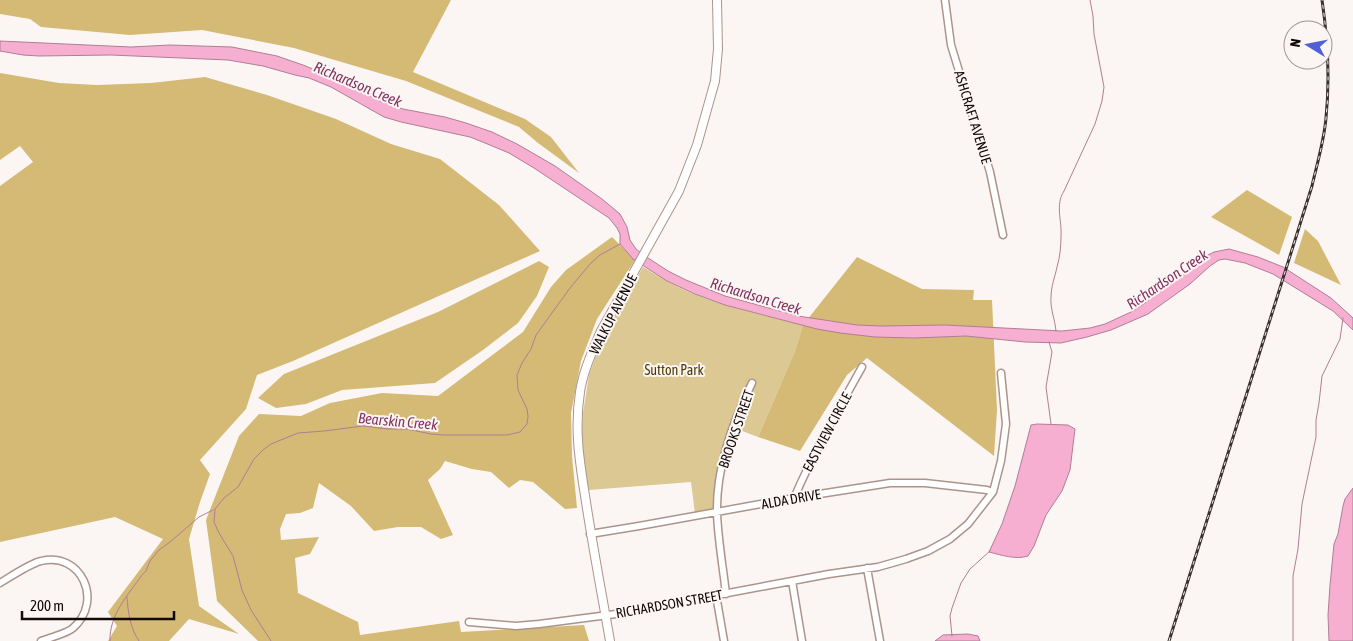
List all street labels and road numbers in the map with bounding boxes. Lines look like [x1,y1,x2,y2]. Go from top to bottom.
street label: ASHCRAFT AVENUE [951,68,995,166]
street label: WALKUP AVENUE [586,271,640,357]
street label: BROOKS STREET [715,388,757,470]
street label: EASTVIEW CIRCLE [799,389,855,474]
street label: ALDA DRIVE [760,486,822,512]
street label: RICHARDSON STREET [614,587,724,621]

